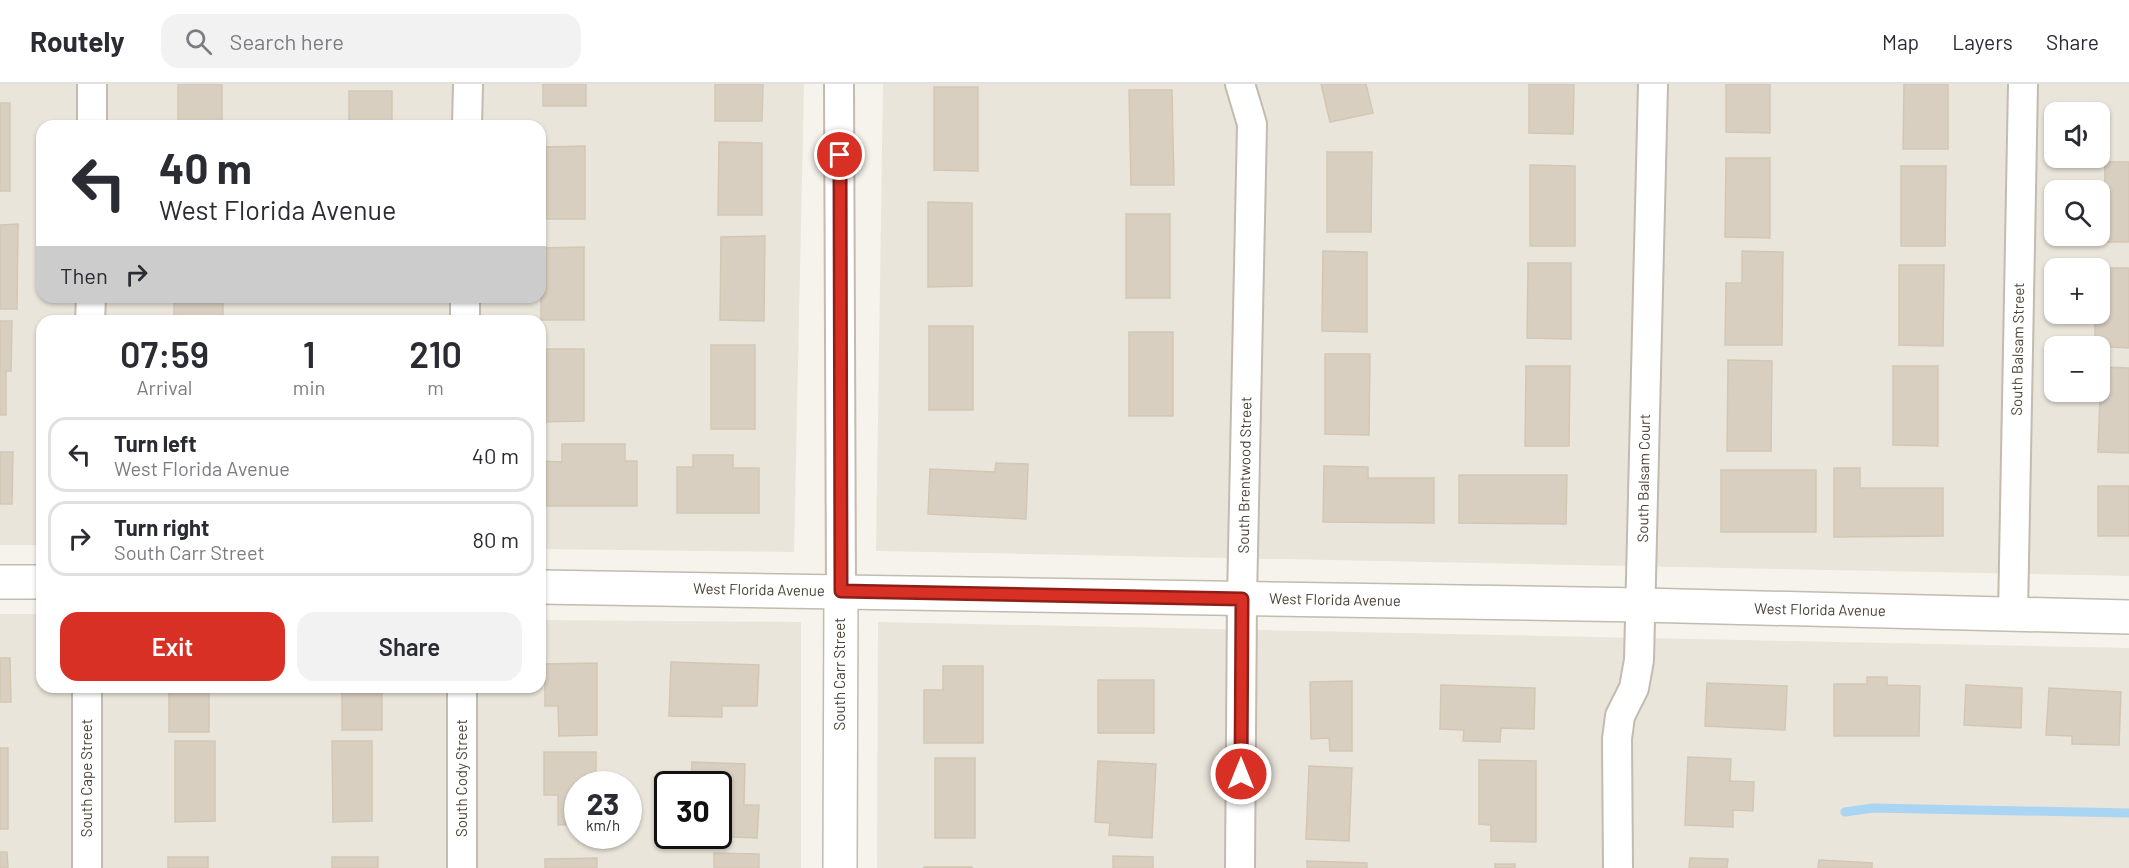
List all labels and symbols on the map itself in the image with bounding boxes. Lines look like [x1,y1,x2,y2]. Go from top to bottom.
pin [814,129,865,180]
street label: South Balsam Street [2007,282,2027,416]
street label: South Brentwood Street [1234,396,1254,554]
street label: South Balsam Court [1633,413,1653,542]
street label: West Florida Avenue [693,579,825,599]
street label: West Florida Avenue [1269,589,1401,609]
street label: West Florida Avenue [1754,599,1886,619]
street label: South Carr Street [830,617,848,731]
street label: South Cape Street [77,719,95,837]
street label: South Cody Street [452,719,470,837]
position arrow [1209,742,1273,806]
speed limit sign: 30 [654,771,732,849]

